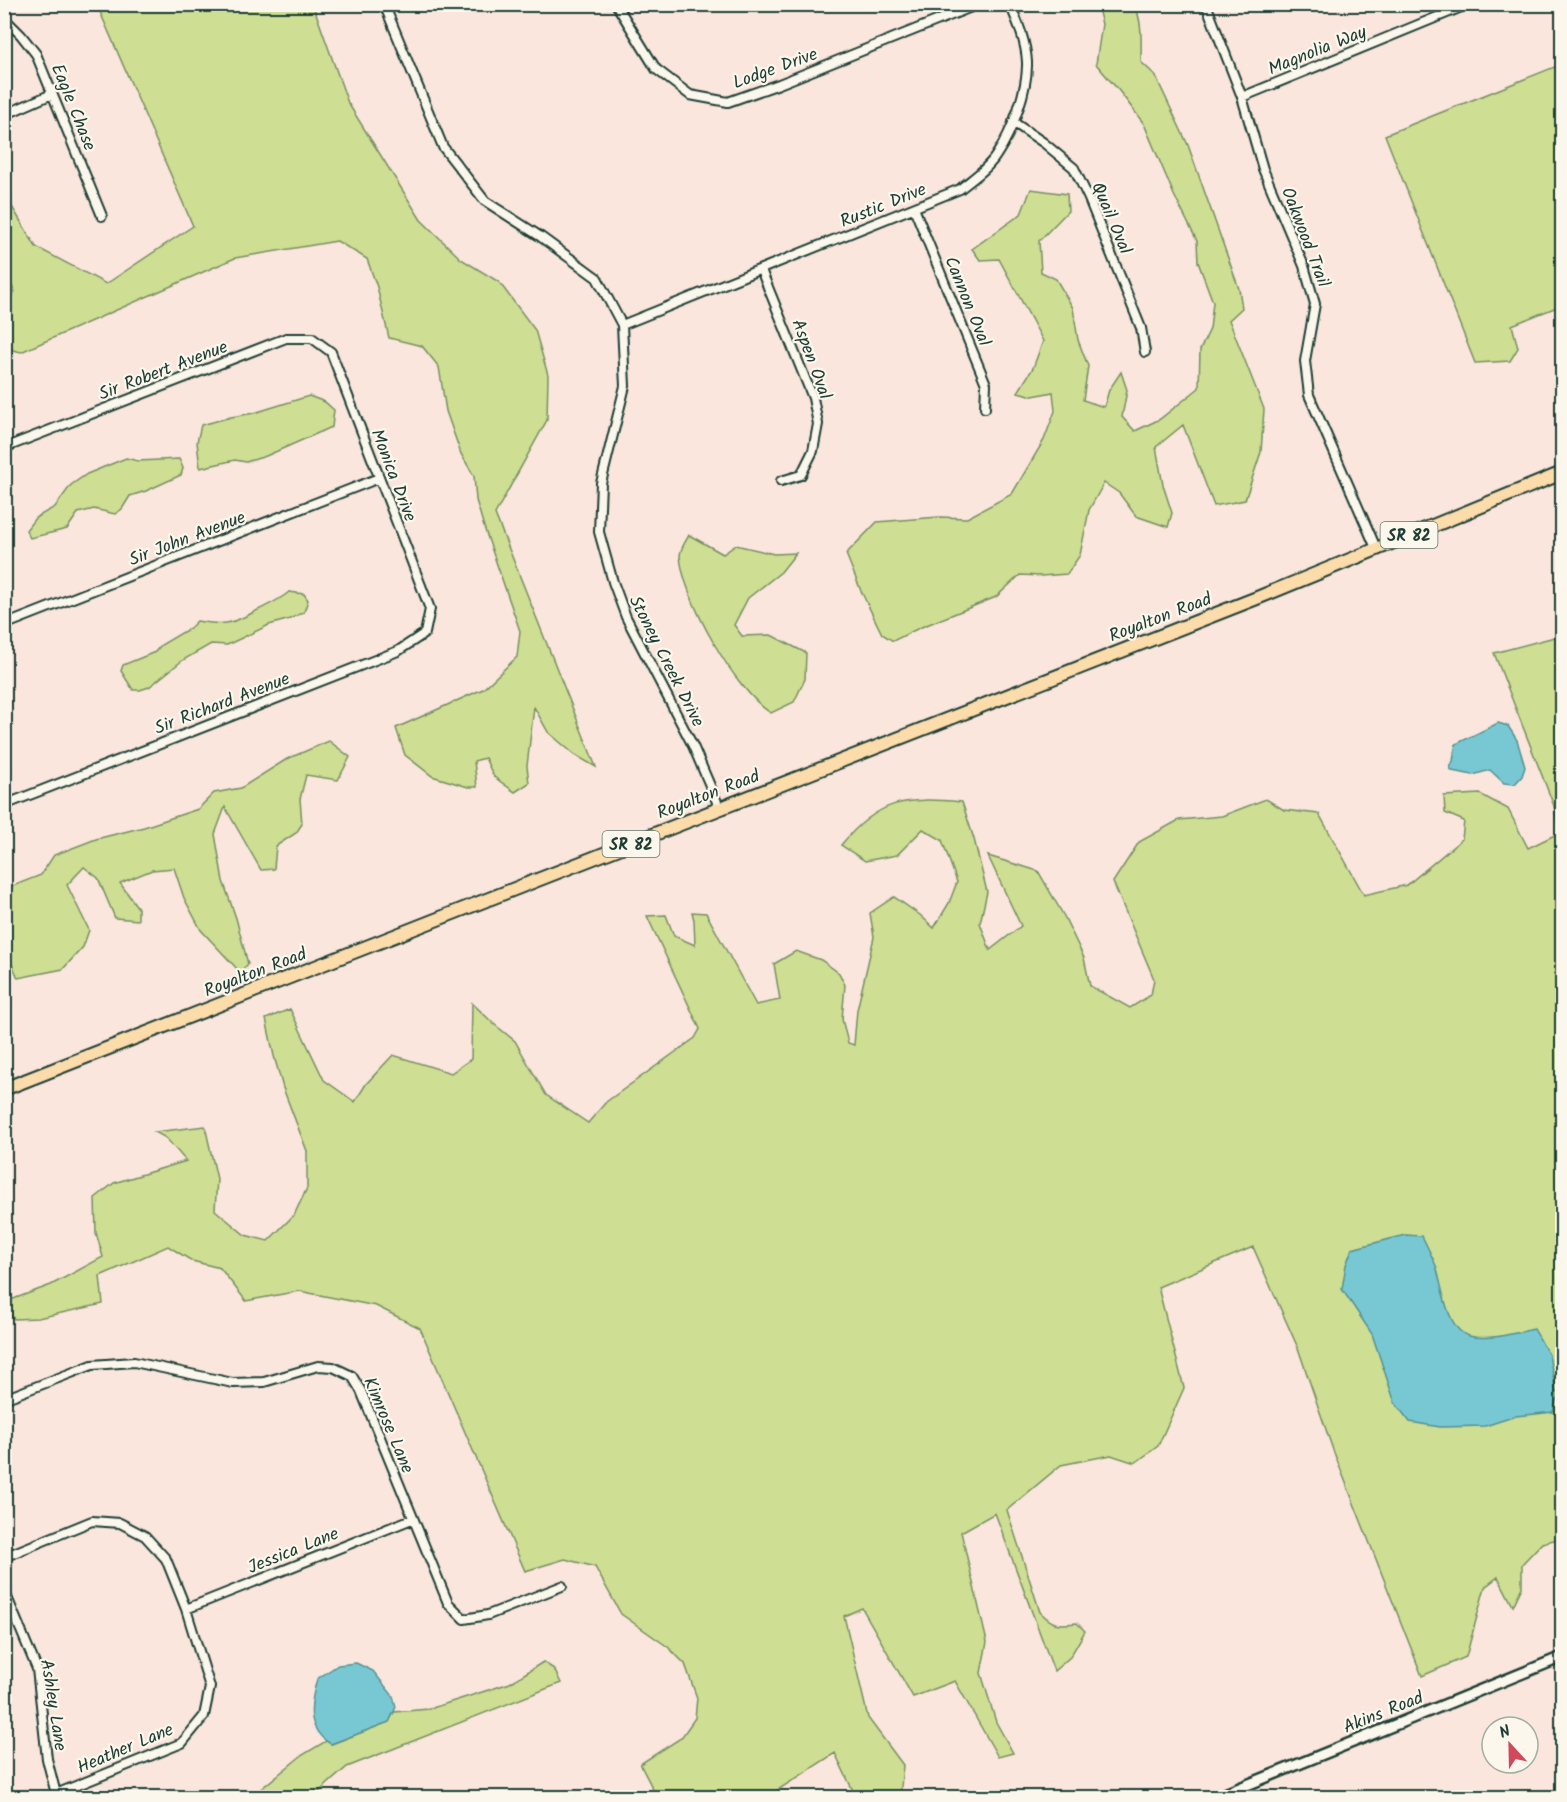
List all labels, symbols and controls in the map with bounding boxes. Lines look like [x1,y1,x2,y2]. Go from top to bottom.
street label: Magnolia Way [1264,18,1372,84]
street label: Lodge Drive [729,41,822,98]
street label: Eagle Chase [42,60,103,156]
street label: Rustic Drive [836,176,931,237]
street label: Quail Oval [1082,178,1139,260]
street label: Oakwood Trail [1272,183,1337,292]
street label: Cannon Oval [935,252,998,352]
street label: Aspen Oval [783,315,839,404]
street label: Sir Robert Avenue [95,333,232,409]
street label: Monica Drive [362,425,424,526]
street label: Sir John Avenue [125,504,250,575]
road number: SR 82 [1380,522,1438,548]
street label: Royalton Road [1105,585,1217,651]
street label: Stoney Creek Drive [620,591,711,732]
street label: Sir Richard Avenue [151,665,295,744]
street label: Royalton Road [653,762,765,828]
road number: SR 82 [602,831,660,857]
street label: Royalton Road [200,940,312,1006]
street label: Kimrose Lane [354,1373,421,1478]
street label: Jessica Lane [244,1520,343,1583]
street label: Ashley Lane [31,1657,74,1753]
street label: Akins Road [1339,1684,1429,1743]
north arrow [1480,1715,1540,1775]
street label: Heather Lane [73,1716,178,1783]
text: N [1496,1719,1514,1746]

